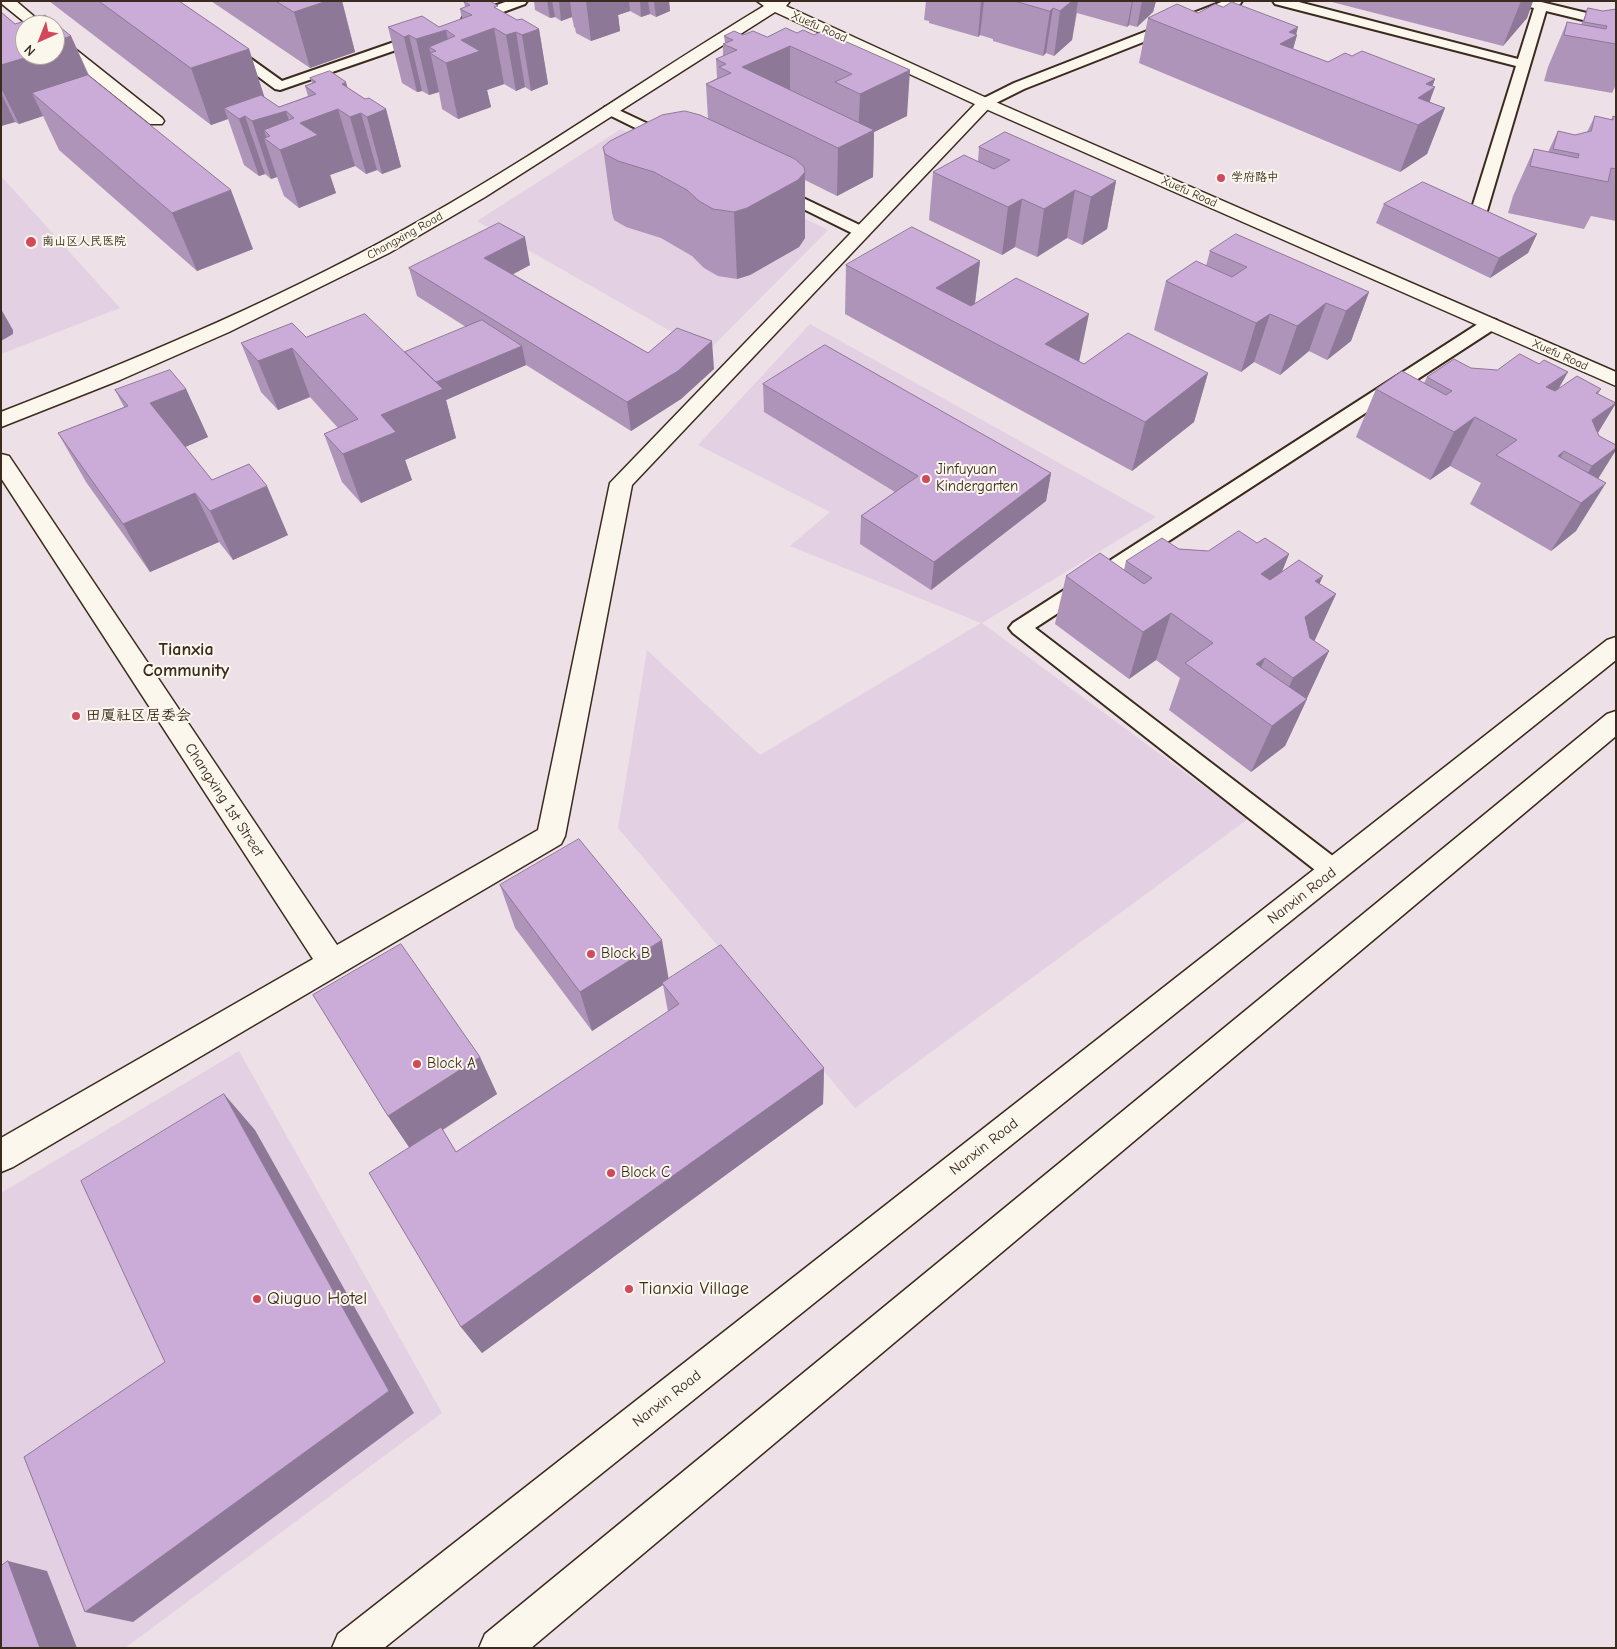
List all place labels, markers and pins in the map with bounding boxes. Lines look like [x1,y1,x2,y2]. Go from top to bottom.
place label: 学府路中 [1231,171,1279,185]
marker: 学府路中 [1215,172,1227,184]
marker: 南山区人民医院 [24,235,38,249]
place label: 南山区人民医院 [42,235,126,249]
place label: Jinfuyuan Kindergarten [936,461,1018,496]
marker: Jinfuyuan Kindergarten [920,473,932,485]
place label: 田厦社区居委会 [86,707,191,725]
marker: 田厦社区居委会 [70,710,82,722]
place label: Block B [601,945,650,963]
marker: Block B [585,948,597,960]
place label: Block A [427,1055,476,1073]
marker: Block A [411,1058,423,1070]
place label: Block C [621,1164,670,1182]
marker: Block C [605,1167,617,1179]
place label: Tianxia Village [639,1278,749,1300]
marker: Tianxia Village [623,1283,635,1295]
place label: Qiuguo Hotel [267,1288,367,1310]
marker: Qiuguo Hotel [251,1293,263,1305]

